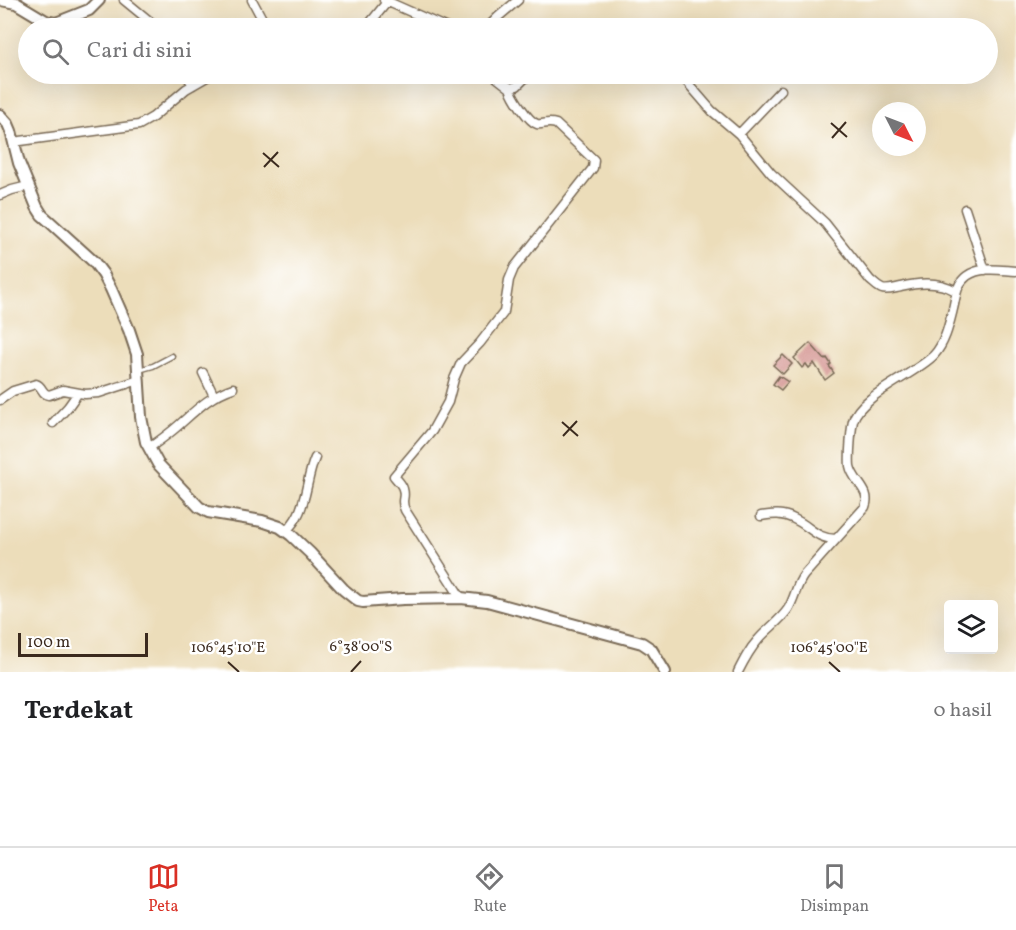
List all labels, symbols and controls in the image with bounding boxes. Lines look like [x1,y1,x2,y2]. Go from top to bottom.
search box [18,18,998,84]
icon: search [39,35,72,68]
text: Cari di sini [87,36,192,67]
north arrow [872,102,926,156]
map controls [944,600,998,654]
button: layers [944,600,998,654]
scale bar [18,630,148,658]
text: 100 m [27,632,70,654]
text: 6°38'00"S [330,637,392,658]
text: 106°45'10"E [191,638,265,659]
text: 106°45'00"E [790,638,868,659]
text: Terdekat [24,693,133,729]
text: 0 hasil [934,697,992,725]
tab: Peta [147,860,180,918]
tab: Rute [473,860,507,918]
tab: Disimpan [800,860,869,918]

